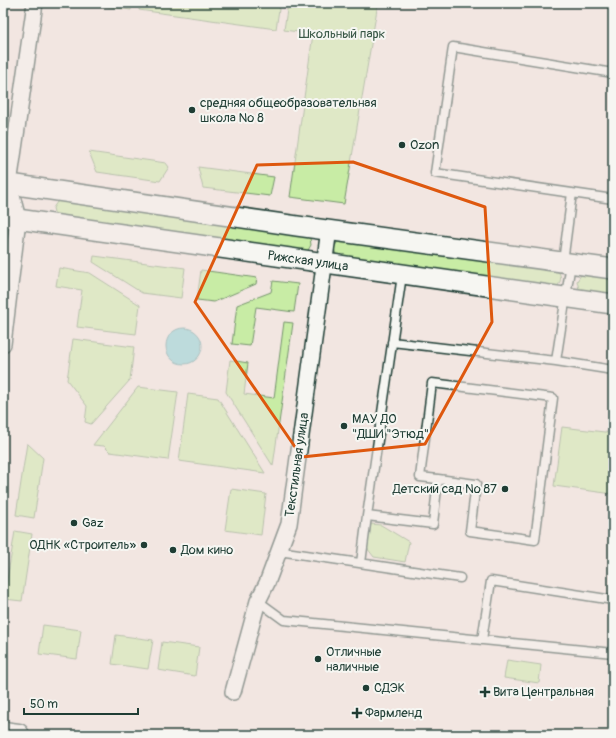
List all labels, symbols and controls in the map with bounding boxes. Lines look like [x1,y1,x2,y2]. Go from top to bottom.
park label: Школьный парк [299,26,386,42]
place label: средняя общеобразовательная школа № 8 [200,95,377,126]
marker: средняя общеобразовательная школа № 8 [187,105,197,115]
place label: Ozon [410,137,439,153]
marker: Ozon [397,140,407,150]
street label: Рижская улица [267,247,349,275]
place label: МАУ ДО "ДШИ "Этюд" [352,411,429,442]
street label: Текстильная улица [282,412,312,518]
marker: МАУ ДО "ДШИ "Этюд" [339,421,349,431]
place label: Детский сад № 87 [392,481,497,497]
marker: Детский сад № 87 [500,484,510,494]
place label: Gaz [82,515,104,531]
marker: Gaz [69,518,79,528]
place label: ОДНК «Строитель» [29,537,136,553]
marker: ОДНК «Строитель» [139,540,149,550]
place label: Дом кино [180,542,233,558]
marker: Дом кино [168,545,178,555]
place label: Отличные наличные [326,644,382,675]
marker: Отличные наличные [313,654,323,664]
place label: СДЭК [374,680,405,696]
marker: СДЭК [361,683,371,693]
place label: Вита Центральная [493,684,594,700]
marker: Вита Центральная [480,687,490,697]
scale bar [24,690,138,716]
text: 50 m [30,697,58,712]
place label: Фармленд [365,705,422,721]
marker: Фармленд [352,708,362,718]

